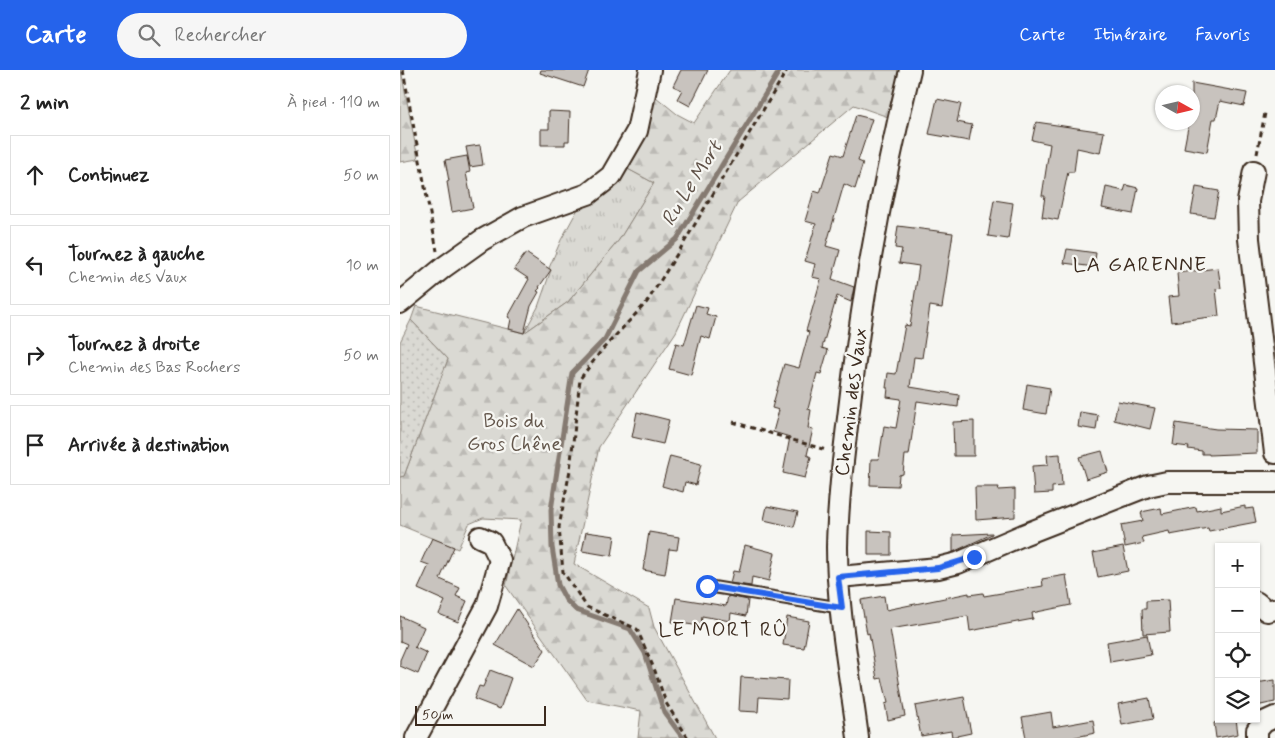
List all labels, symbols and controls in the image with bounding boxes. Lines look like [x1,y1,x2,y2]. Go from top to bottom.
search box [117,13,467,58]
text: Carte [25,20,87,51]
icon: search [135,21,163,49]
text: Rechercher [175,23,267,48]
text: Carte [1019,23,1065,47]
text: Itinéraire [1093,23,1167,47]
text: Favoris [1195,23,1250,47]
north arrow [1155,85,1200,130]
text: 2 min [20,89,69,117]
text: À pied · 110 m [287,92,380,113]
water label: Ru Le Mort [655,134,730,231]
icon: ahead [21,161,49,189]
text: Continuez [68,163,149,188]
text: 50 m [343,165,379,186]
text: Tournez à gauche [68,242,205,267]
icon: left [21,251,49,279]
district label: LA GARENNE [1073,251,1207,279]
text: 10 m [346,255,379,276]
text: Chemin des Vaux [68,267,187,288]
street label: Chemin des Vaux [829,327,874,478]
text: Tournez à droite [68,332,200,357]
icon: right [21,341,49,369]
text: 50 m [343,345,379,366]
text: Chemin des Bas Rochers [68,357,240,378]
park label: Bois du Gros Chêne [467,408,561,458]
icon: arrive [21,431,49,459]
text: Arrivée à destination [68,433,229,458]
map controls [1215,543,1260,723]
button: + [1215,543,1260,588]
route end [963,546,986,569]
route start [696,575,719,598]
button: − [1215,588,1260,633]
district label: LE MORT RÛ [658,616,788,644]
button: locate [1215,633,1260,678]
button: layers [1215,678,1260,723]
scale bar [415,703,546,726]
text: 50 m [422,706,453,724]

